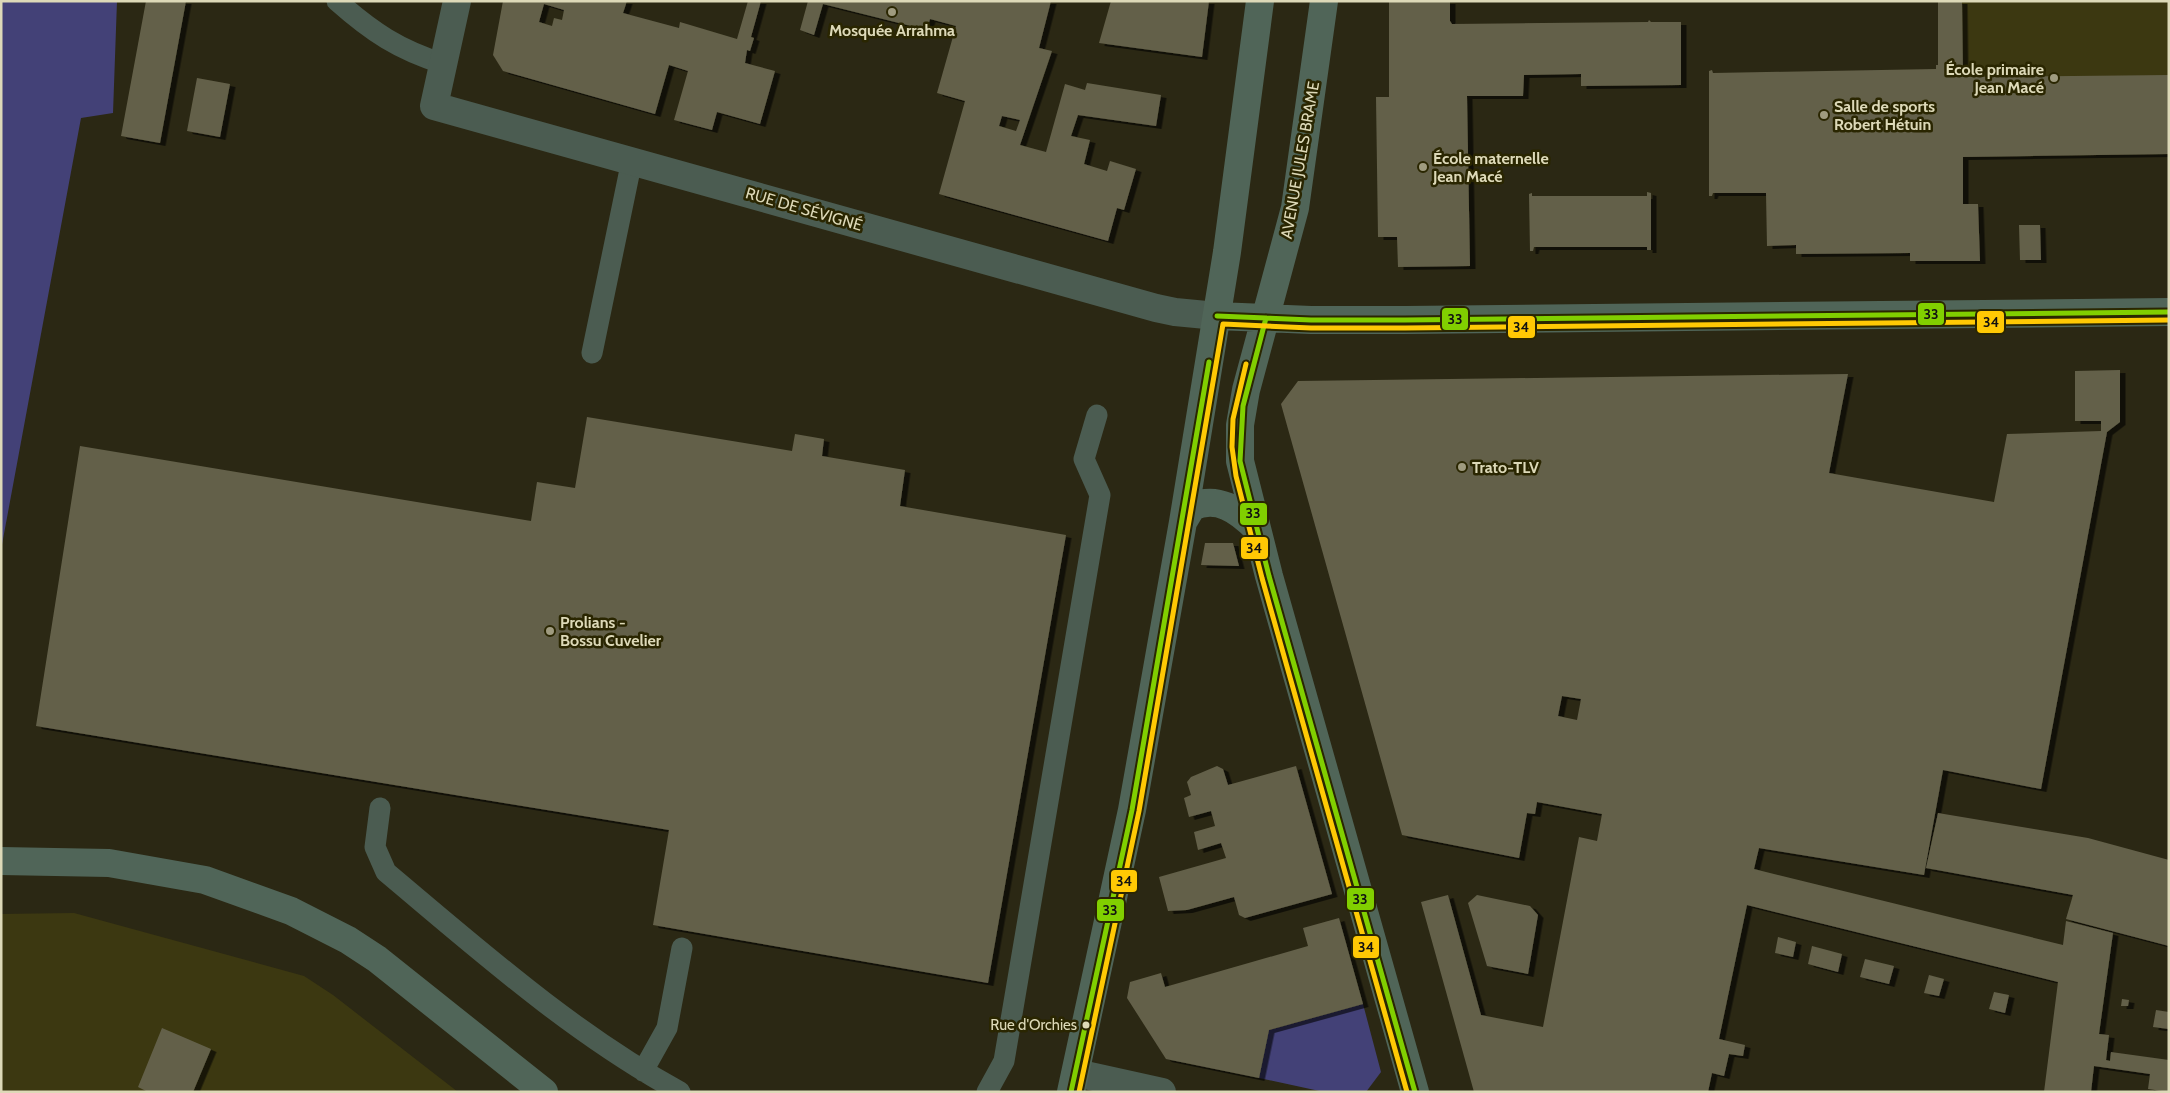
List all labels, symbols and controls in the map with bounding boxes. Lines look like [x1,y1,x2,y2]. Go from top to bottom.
marker: Mosquée Arrahma [886,6,898,18]
place label: Mosquée Arrahma [829,21,955,40]
place label: École primaire Jean Macé [1945,60,2044,97]
marker: École primaire Jean Macé [2048,72,2060,84]
street label: AVENUE JULES BRAME [1277,80,1323,240]
place label: Salle de sports Robert Hétuin [1834,97,1935,134]
marker: Salle de sports Robert Hétuin [1818,109,1830,121]
place label: École maternelle Jean Macé [1432,149,1549,186]
marker: École maternelle Jean Macé [1417,161,1429,173]
street label: RUE DE SÉVIGNÉ [743,183,865,235]
line badge: 33 [1917,302,1945,326]
text: 33 [1923,305,1939,323]
line badge: 33 [1441,307,1469,331]
text: 33 [1447,310,1463,328]
line badge: 34 [1976,310,2005,334]
text: 34 [1983,313,1999,331]
line badge: 34 [1507,315,1536,339]
text: 34 [1513,318,1529,336]
place label: Trato-TLV [1472,458,1539,477]
marker: Trato-TLV [1456,461,1468,473]
line badge: 33 [1239,502,1268,526]
text: 33 [1245,504,1261,522]
line badge: 34 [1240,536,1269,560]
text: 34 [1246,539,1262,557]
place label: Prolians - Bossu Cuvelier [560,613,662,650]
marker: Prolians - Bossu Cuvelier [544,625,556,637]
line badge: 34 [1110,869,1138,893]
text: 34 [1116,872,1132,890]
line badge: 33 [1346,887,1375,911]
text: 33 [1352,890,1368,908]
line badge: 33 [1096,898,1125,922]
text: 33 [1102,901,1118,919]
line badge: 34 [1352,935,1380,959]
text: 34 [1358,938,1374,956]
place label: Rue d'Orchies [990,1016,1077,1034]
marker: Rue d'Orchies [1081,1020,1091,1030]

